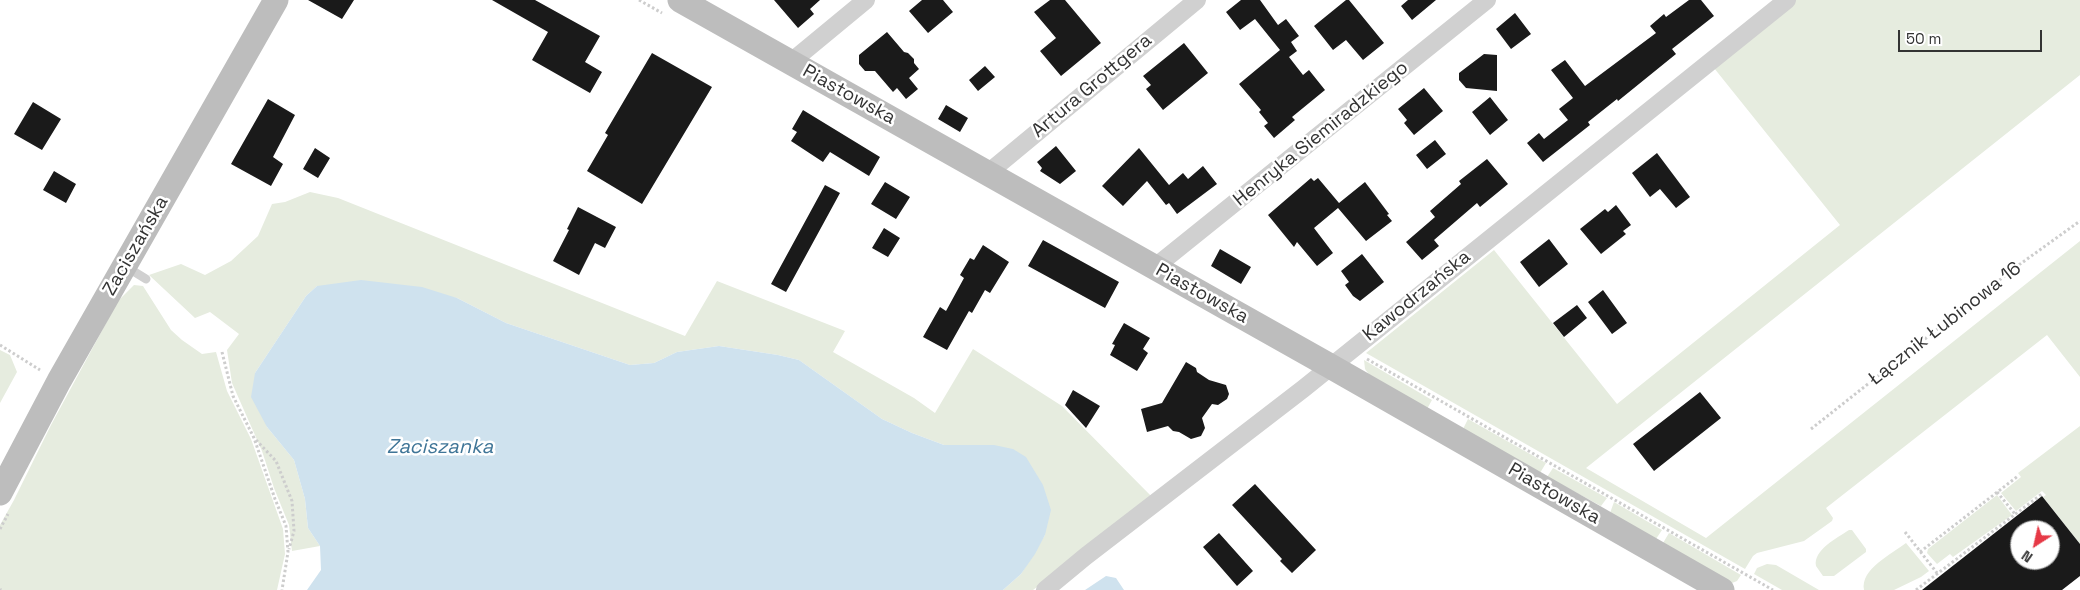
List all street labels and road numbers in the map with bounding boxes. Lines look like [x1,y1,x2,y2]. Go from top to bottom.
street label: Artura Grottgera [1027,29,1157,143]
street label: Henryka Siemiradzkiego [1229,56,1413,212]
street label: Piastowska [799,60,899,130]
street label: Zaciszańska [98,192,174,300]
street label: Kawodrzańska [1359,246,1475,346]
street label: Łącznik Łubinowa 16 [1864,257,2026,391]
street label: Piastowska [1152,259,1252,329]
street label: Piastowska [1504,458,1604,530]

